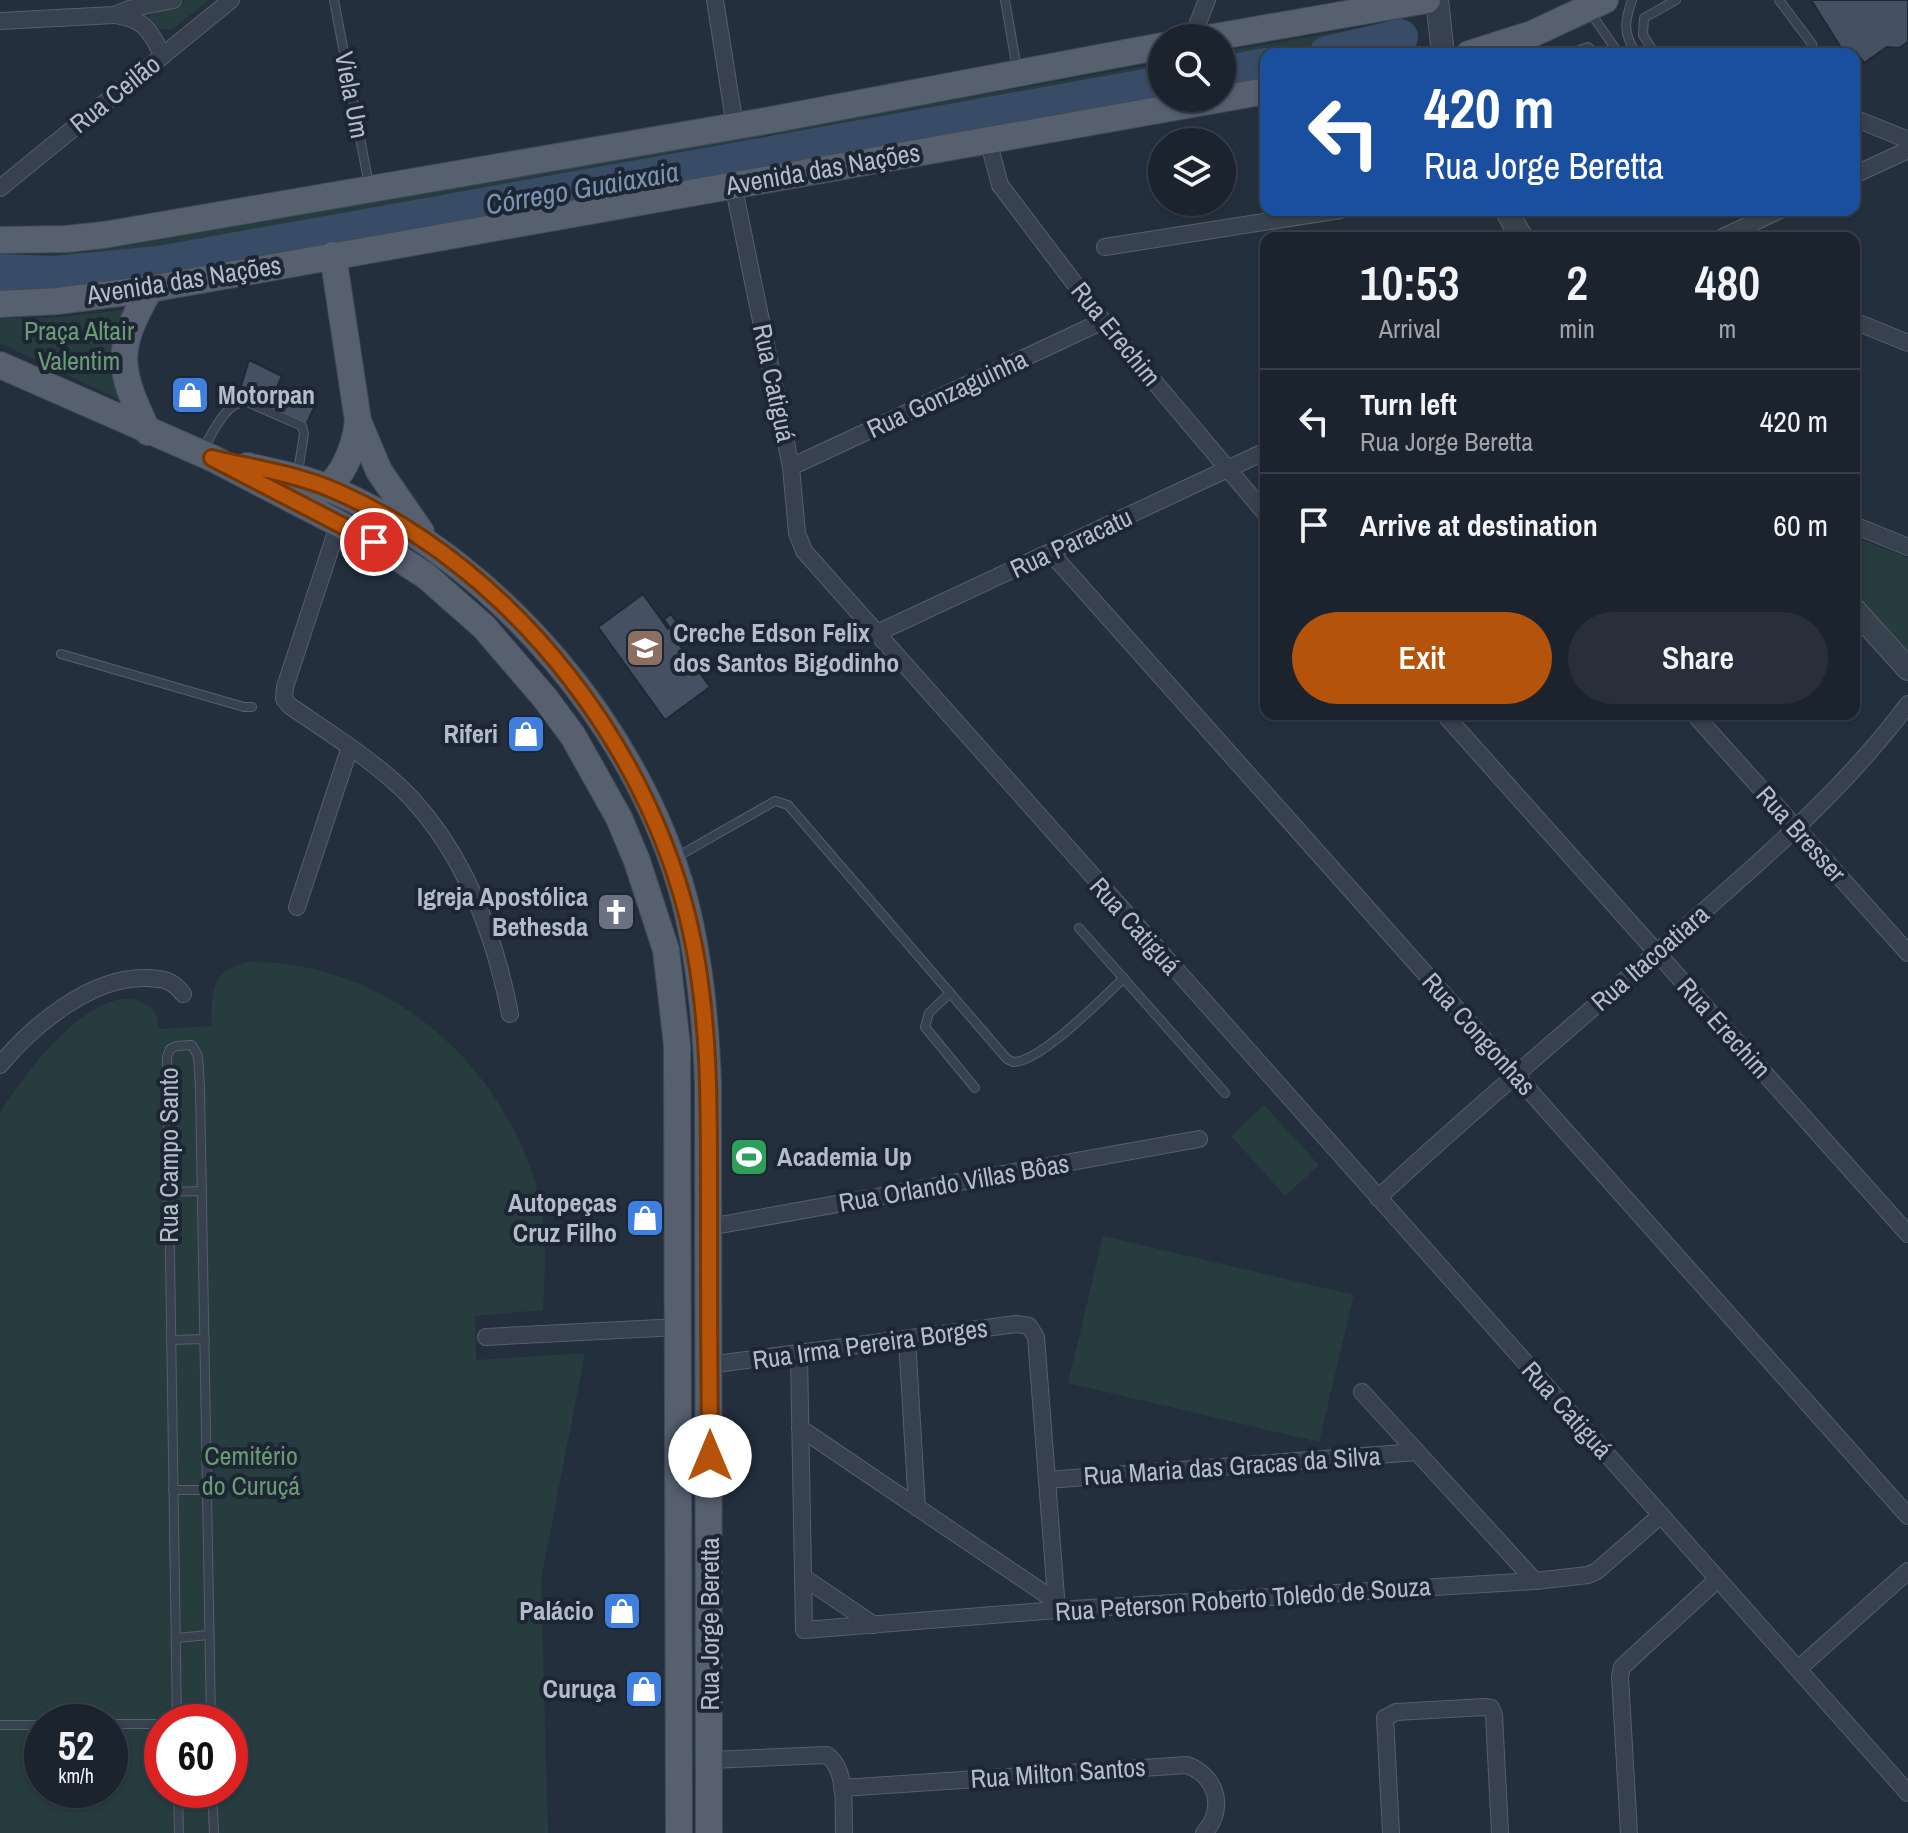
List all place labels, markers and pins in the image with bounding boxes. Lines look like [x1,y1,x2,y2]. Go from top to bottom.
shop icon: Motorpan [169,374,211,416]
place label: Motorpan [218,377,315,412]
pin [340,508,408,576]
place label: Creche Edson Felix dos Santos Bigodinho [673,615,899,680]
school or university icon: Creche Edson Felix dos Santos Bigodinho [624,627,666,669]
shop icon: Riferi [505,713,547,755]
place label: Riferi [444,716,498,751]
place label: Igreja Apostólica Bethesda [417,879,588,944]
church icon: Igreja Apostólica Bethesda [595,891,637,933]
sports icon: Academia Up [728,1136,770,1178]
place label: Academia Up [777,1139,912,1174]
place label: Autopeças Cruz Filho [508,1185,617,1250]
shop icon: Autopeças Cruz Filho [624,1197,666,1239]
shop icon: Palácio [601,1590,643,1632]
place label: Palácio [519,1593,594,1628]
shop icon: Curuça [623,1668,665,1710]
place label: Curuça [543,1671,616,1706]

